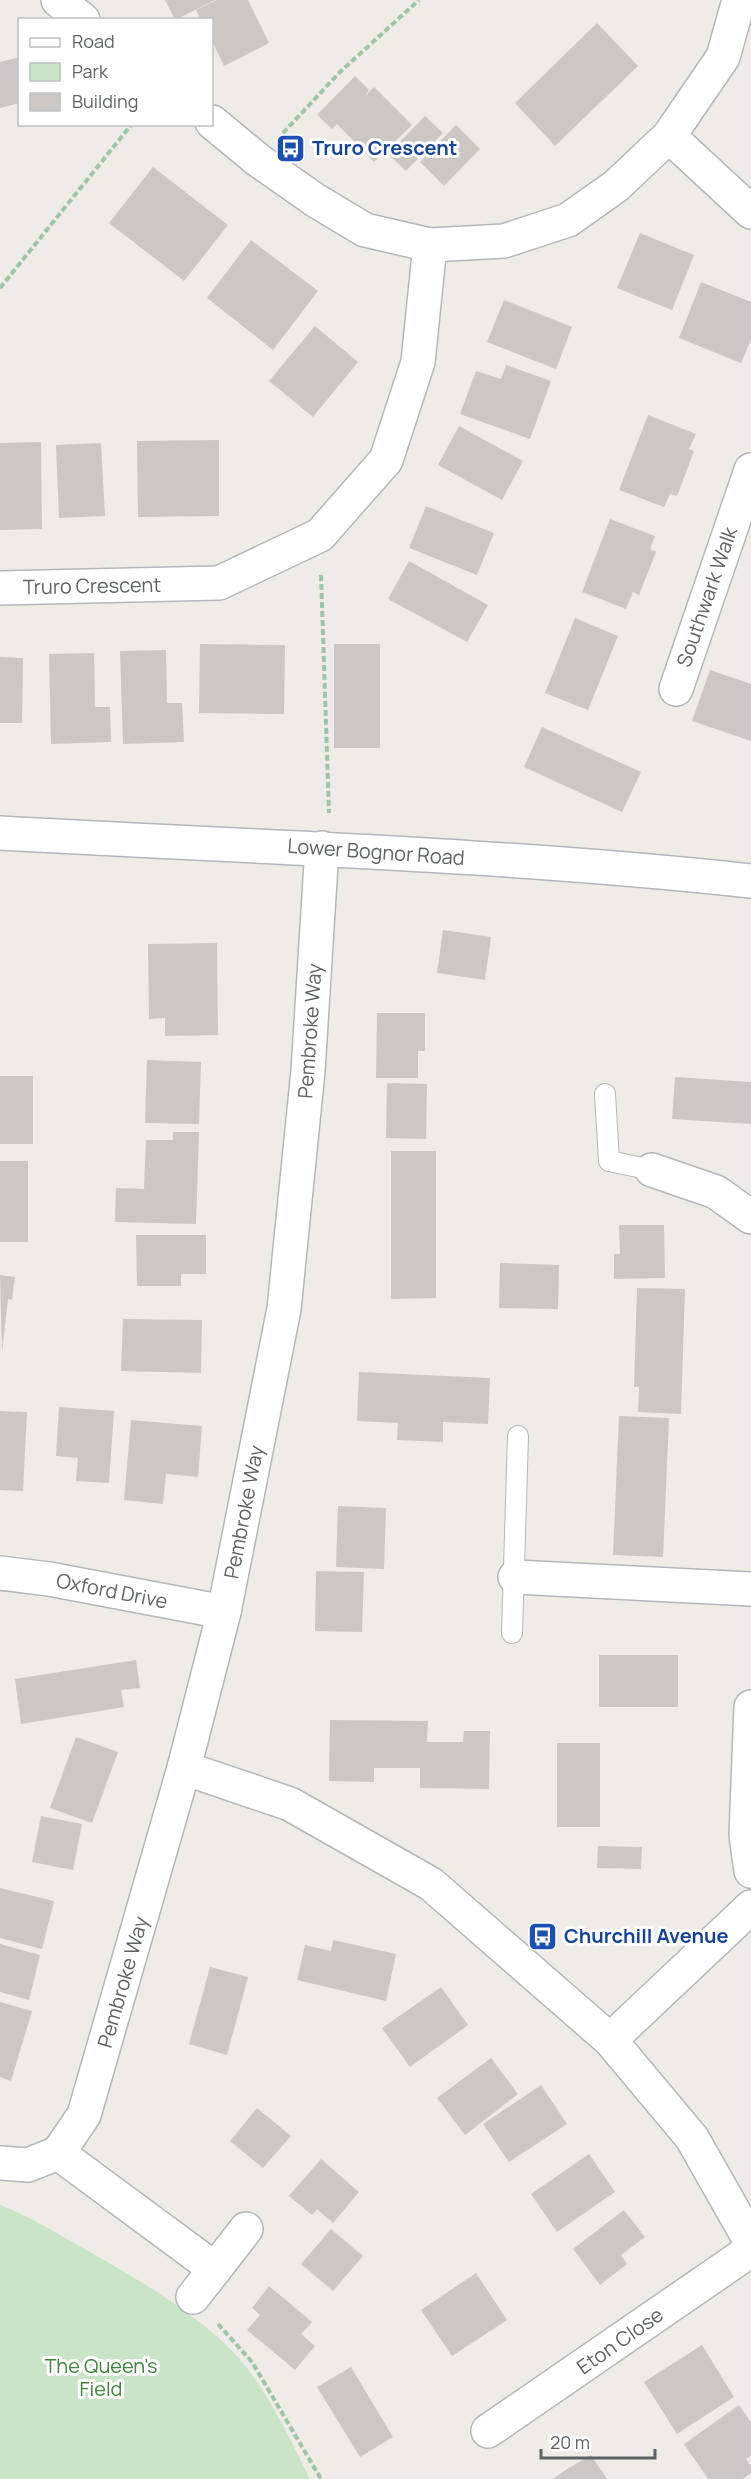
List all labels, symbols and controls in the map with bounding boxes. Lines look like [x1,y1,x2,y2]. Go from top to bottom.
legend [18,18,213,126]
text: Road [72,29,115,53]
text: Park [72,59,109,83]
text: Building [72,89,138,113]
bus stop icon: Truro Crescent [275,132,307,164]
place label: Truro Crescent [312,134,457,161]
street label: Southwark Walk [670,522,743,670]
street label: Truro Crescent [23,571,161,600]
street label: Lower Bognor Road [286,832,466,871]
street label: Pembroke Way [291,962,328,1099]
street label: Pembroke Way [217,1442,270,1581]
street label: Oxford Drive [54,1567,170,1615]
street label: Pembroke Way [91,1913,154,2051]
bus stop icon: Churchill Avenue [527,1920,559,1952]
place label: Churchill Avenue [564,1922,729,1949]
street label: Eton Close [571,2301,668,2380]
park label: The Queen's Field [44,2352,158,2402]
scale bar [541,2422,655,2460]
text: 20 m [550,2430,590,2454]

